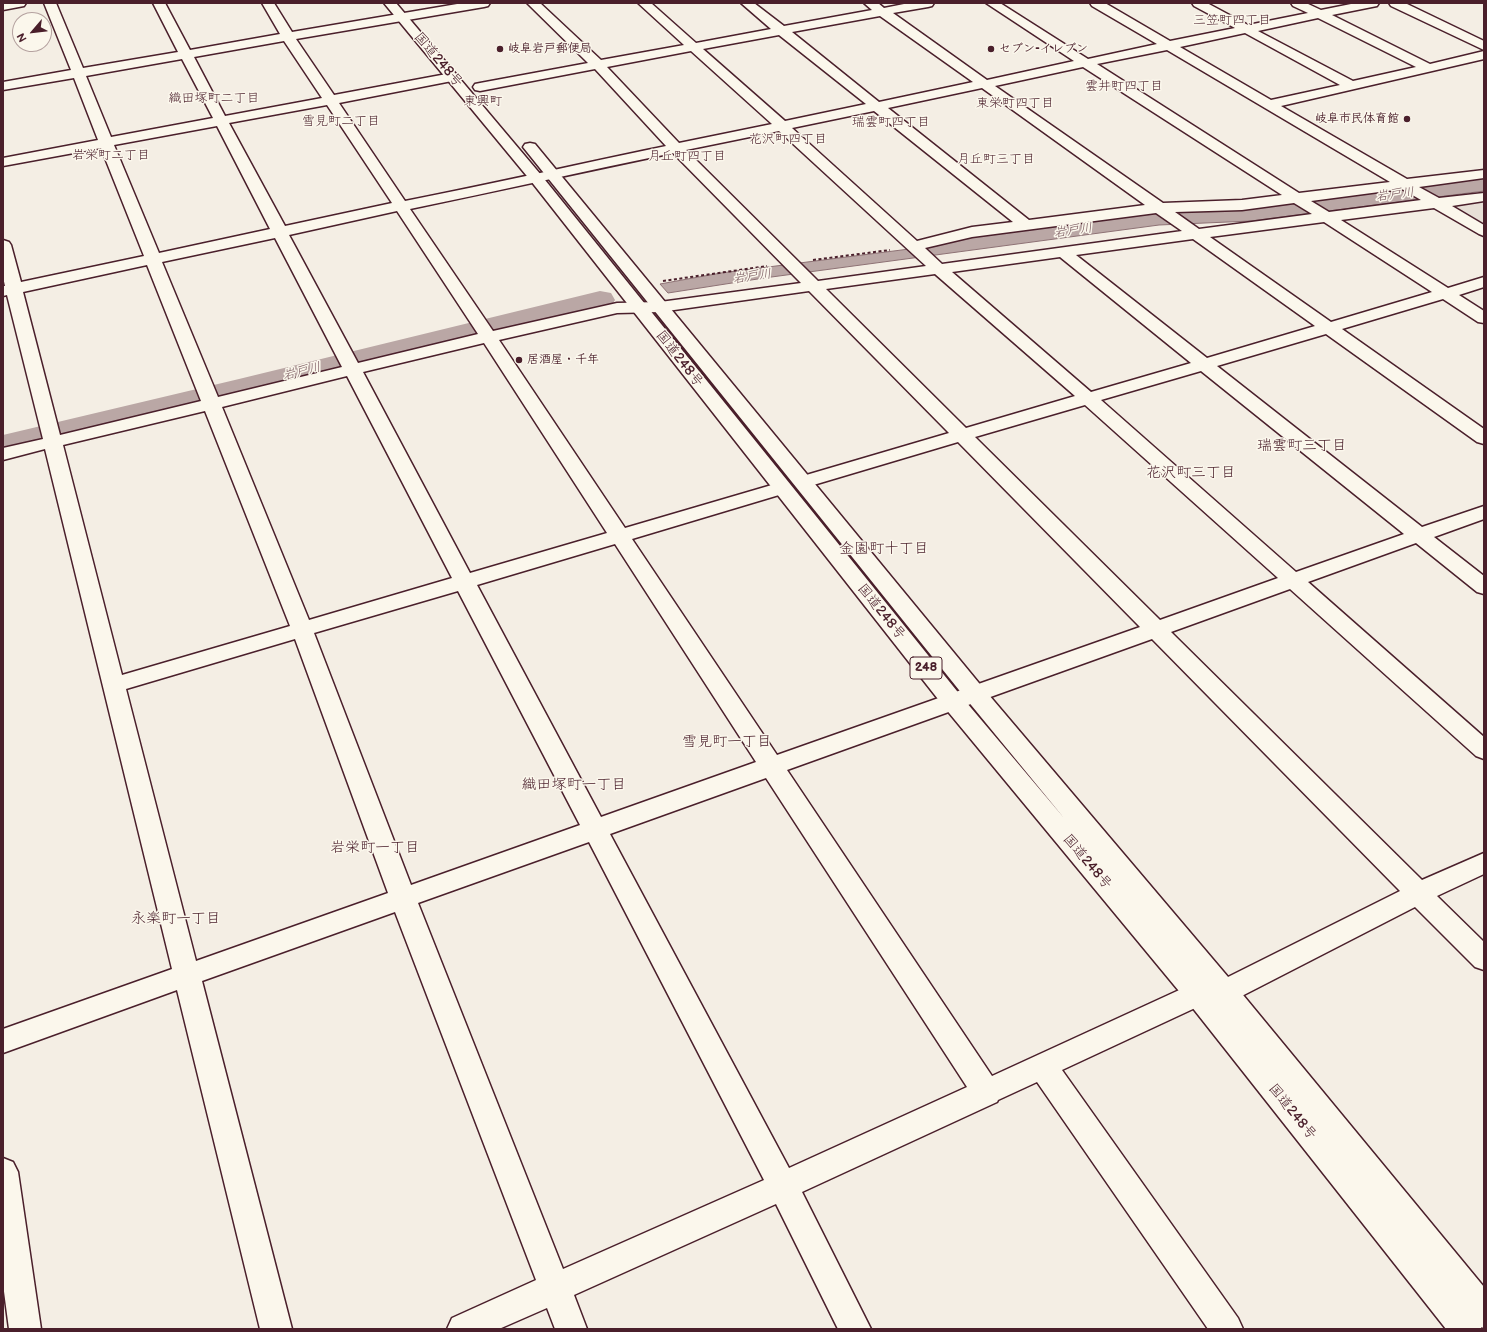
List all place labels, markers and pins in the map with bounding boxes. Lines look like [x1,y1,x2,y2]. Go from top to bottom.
place label: 岐阜岩戸郵便局 [508,42,592,56]
place label: セブン-イレブン [999,42,1088,56]
marker: 岐阜岩戸郵便局 [495,44,505,54]
marker: セブン-イレブン [986,44,996,54]
place label: 岐阜市民体育館 [1315,112,1399,126]
marker: 岐阜市民体育館 [1402,114,1412,124]
place label: 居酒屋・千年 [527,353,599,367]
marker: 居酒屋・千年 [514,355,524,365]

